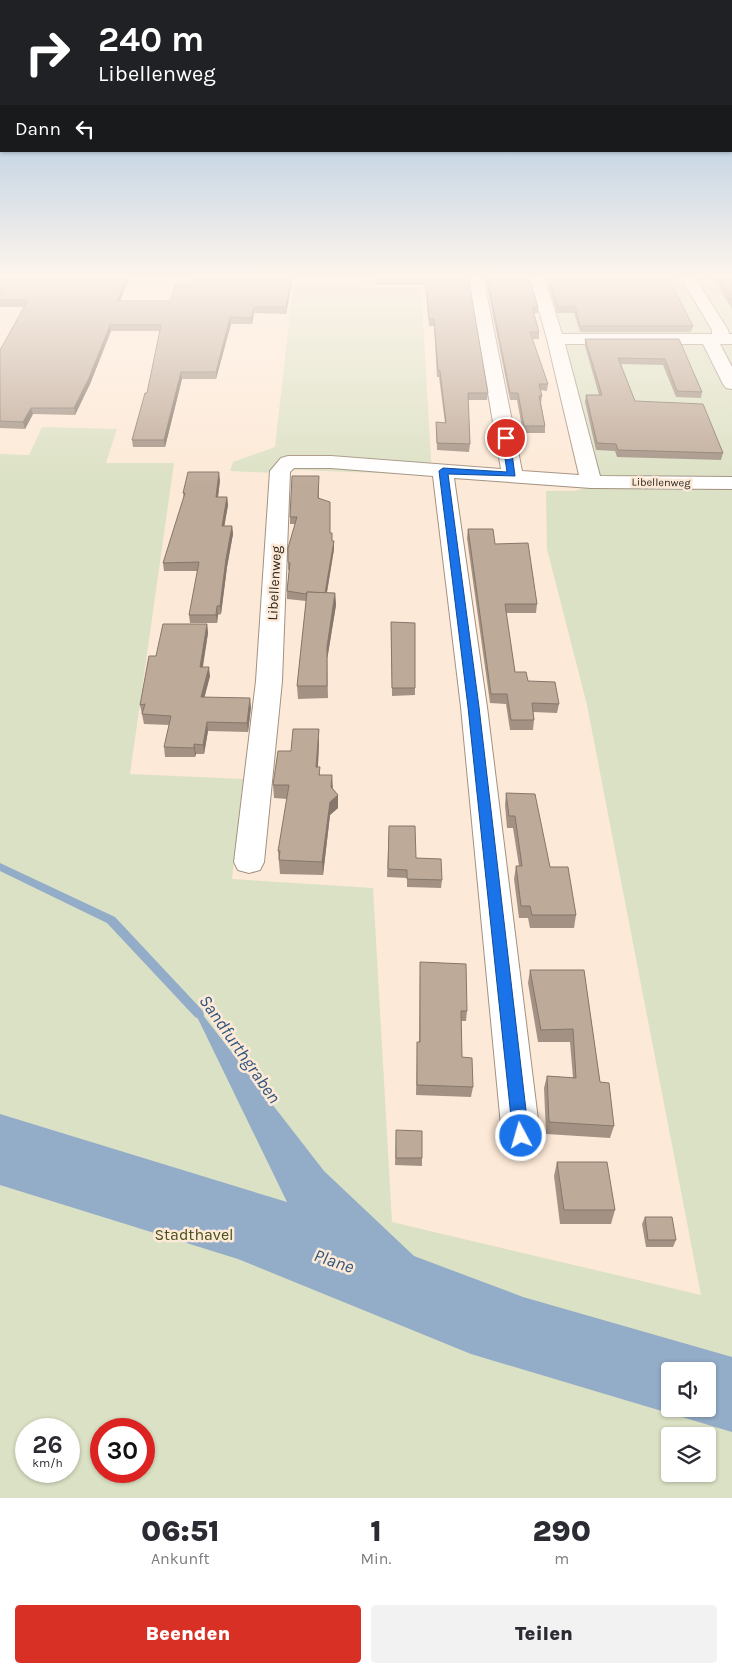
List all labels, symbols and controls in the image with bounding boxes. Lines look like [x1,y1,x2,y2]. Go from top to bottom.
text: 240 m [98,19,204,60]
icon: right [15,20,80,85]
text: Libellenweg [98,61,216,87]
icon: left [71,115,99,143]
text: Dann [15,118,61,140]
pin [485,417,527,459]
icon: arrive [492,424,520,452]
street label: Libellenweg [631,475,691,490]
street label: Libellenweg [264,545,285,621]
water label: Sandfurthgraben [194,990,286,1108]
position arrow [494,1109,546,1161]
park label: Stadthavel [154,1225,234,1244]
water label: Plane [311,1244,357,1278]
map controls [661,1362,716,1482]
button: sound [661,1362,716,1417]
speed limit sign: 30 [90,1418,155,1483]
button: layers [661,1427,716,1482]
text: 26 [32,1430,63,1459]
text: km/h [32,1456,63,1470]
text: 06:51 [141,1513,219,1549]
text: 1 [370,1513,382,1549]
text: 290 [532,1513,591,1549]
text: Ankunft [151,1549,210,1568]
text: Min. [361,1549,391,1568]
text: m [554,1549,569,1568]
button: Beenden [15,1605,361,1663]
button: Teilen [371,1605,717,1663]

